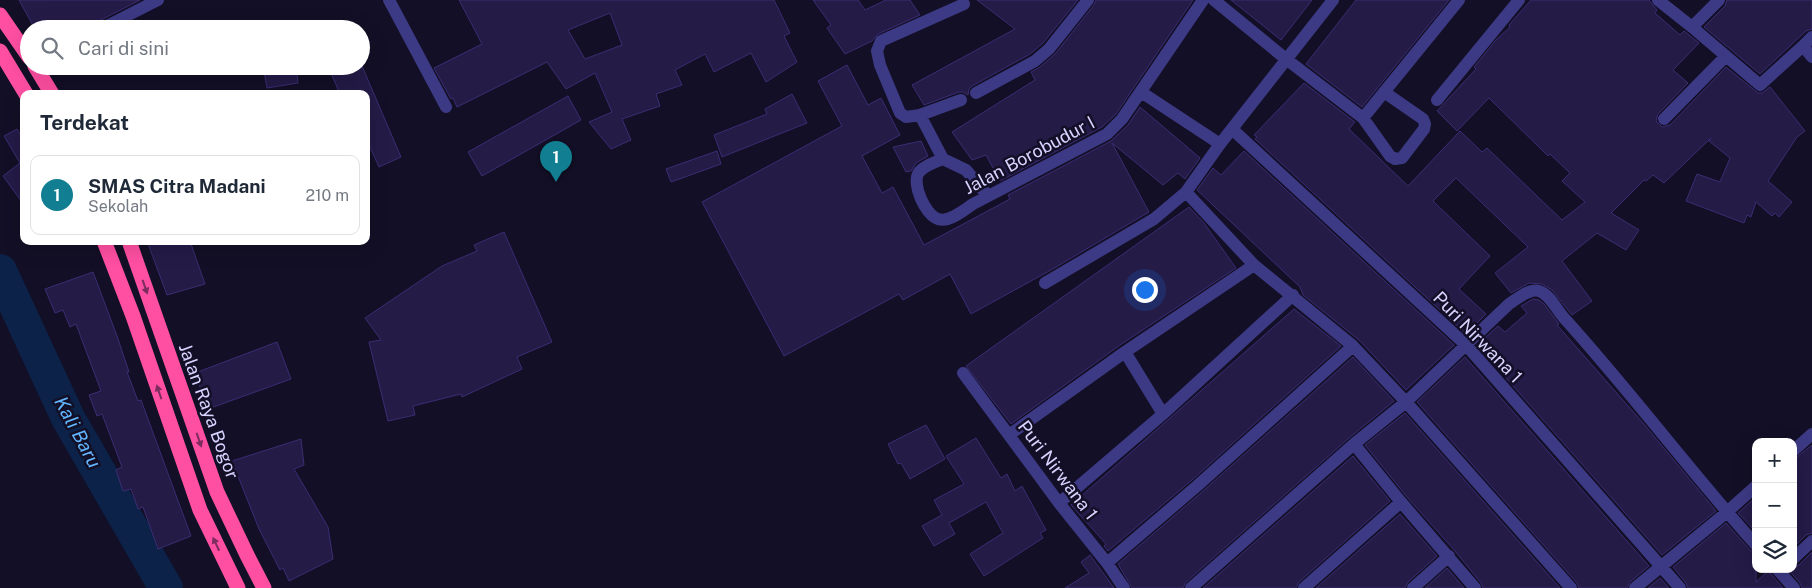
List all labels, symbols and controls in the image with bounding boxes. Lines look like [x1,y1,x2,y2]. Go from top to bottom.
search box [20,20,370,75]
icon: search [38,34,66,62]
text: Cari di sini [78,37,169,59]
text: Terdekat [40,110,129,135]
street label: Jalan Borobudur I [960,112,1098,198]
pin: 1 [540,141,572,182]
text: SMAS Citra Madani [88,175,266,197]
text: 1 [54,186,60,205]
text: 210 m [305,186,349,205]
text: Sekolah [88,197,148,216]
your location [1132,277,1158,303]
one-way arrow [141,280,149,295]
street label: Puri Nirwana 1 [1429,287,1527,387]
street label: Jalan Raya Bogor [175,340,243,482]
one-way arrow [155,385,162,400]
water label: Kali Baru [50,393,106,471]
street label: Puri Nirwana 1 [1014,416,1102,524]
one-way arrow [196,433,203,448]
map controls [1752,438,1797,573]
button: + [1752,438,1797,483]
button: − [1752,483,1797,528]
button: layers [1752,528,1797,573]
one-way arrow [212,537,220,551]

